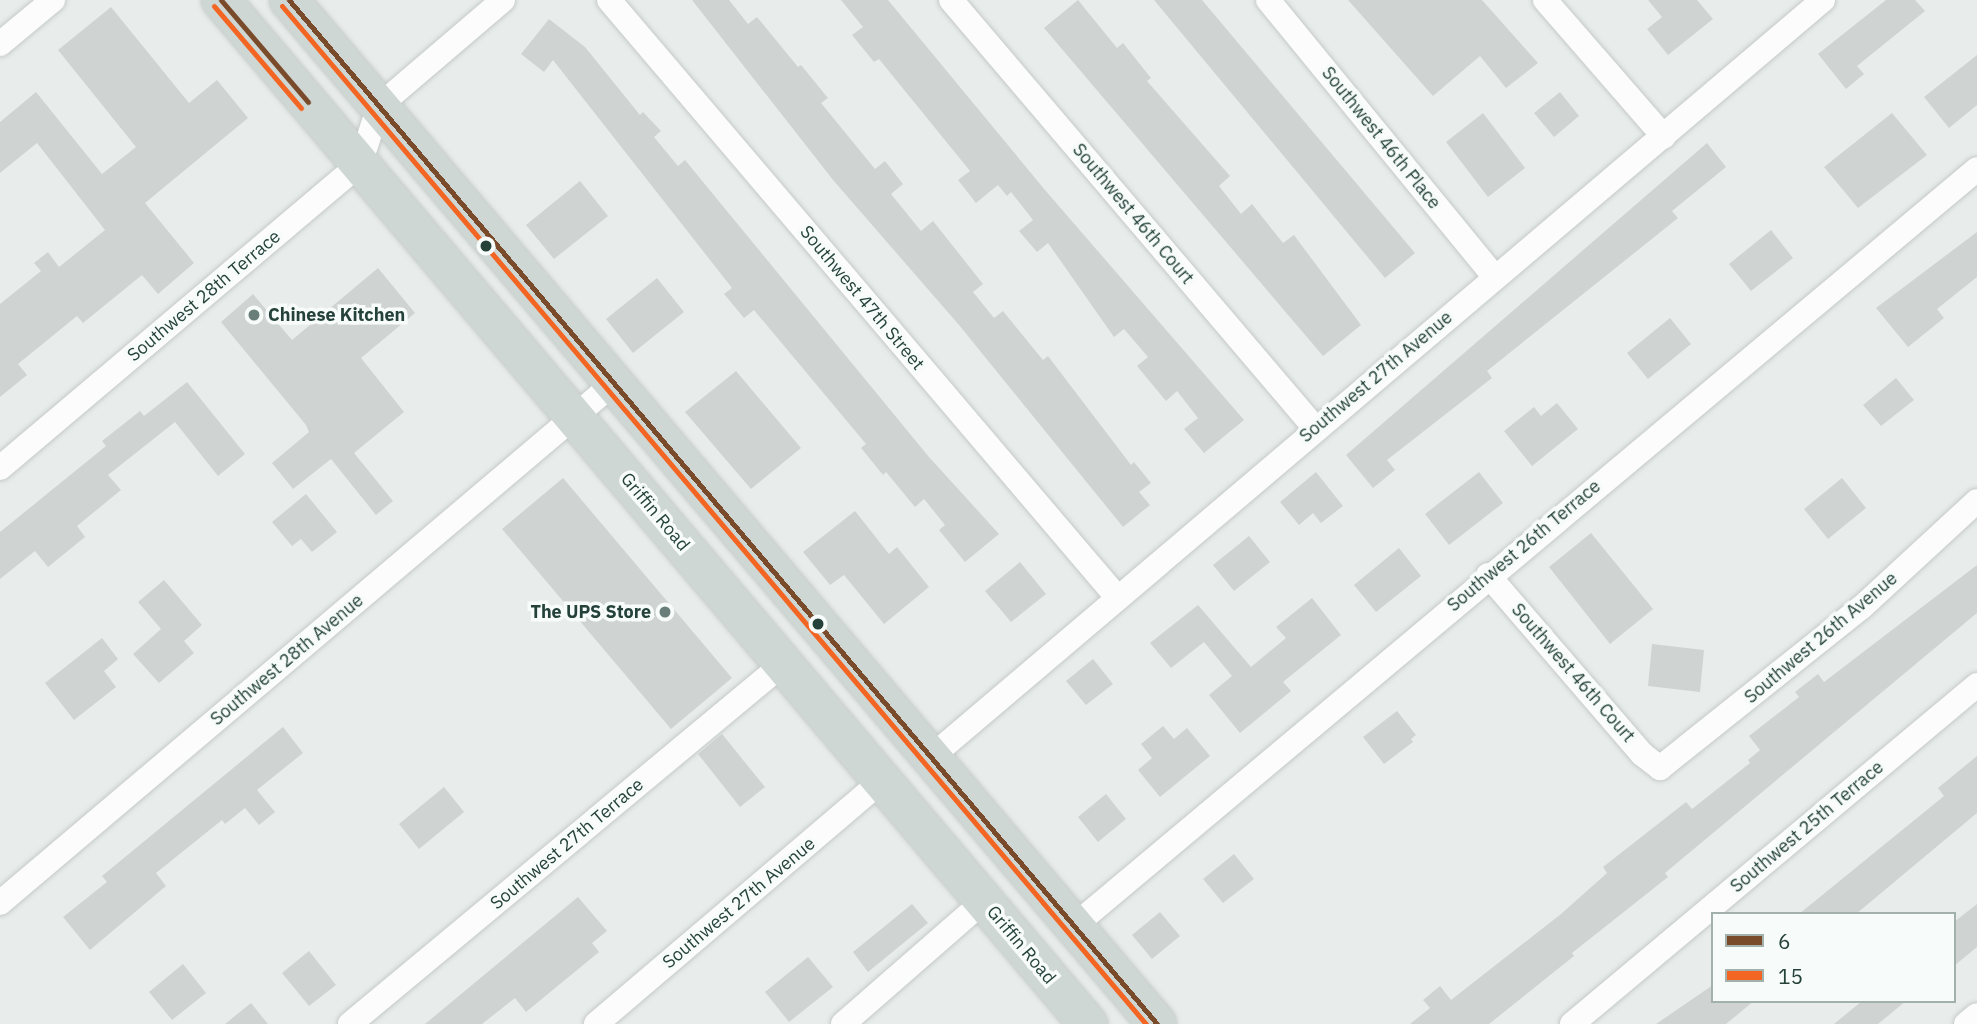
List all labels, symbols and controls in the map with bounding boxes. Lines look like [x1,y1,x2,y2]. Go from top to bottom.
street label: Southwest 46th Place [1317,63,1445,213]
street label: Southwest 46th Court [1068,139,1198,289]
street label: Southwest 47th Street [795,221,929,375]
street label: Southwest 28th Terrace [123,226,285,366]
unlabelled marker [479,239,493,253]
place label: Chinese Kitchen [268,304,405,326]
marker: Chinese Kitchen [246,307,262,323]
street label: Southwest 27th Avenue [1295,307,1457,447]
street label: Griffin Road [616,468,694,556]
street label: Southwest 26th Terrace [1443,476,1605,616]
street label: Southwest 26th Avenue [1740,568,1902,708]
street label: Southwest 28th Avenue [206,590,368,730]
street label: Southwest 46th Court [1507,599,1639,747]
place label: The UPS Store [530,601,651,623]
marker: The UPS Store [657,604,673,620]
unlabelled marker [811,617,825,631]
street label: Southwest 25th Terrace [1726,757,1888,897]
street label: Southwest 27th Terrace [486,774,648,914]
street label: Southwest 27th Avenue [658,833,820,973]
street label: Griffin Road [982,901,1060,989]
legend [1711,912,1956,1003]
text: 6 [1778,927,1791,955]
text: 15 [1778,962,1803,990]

